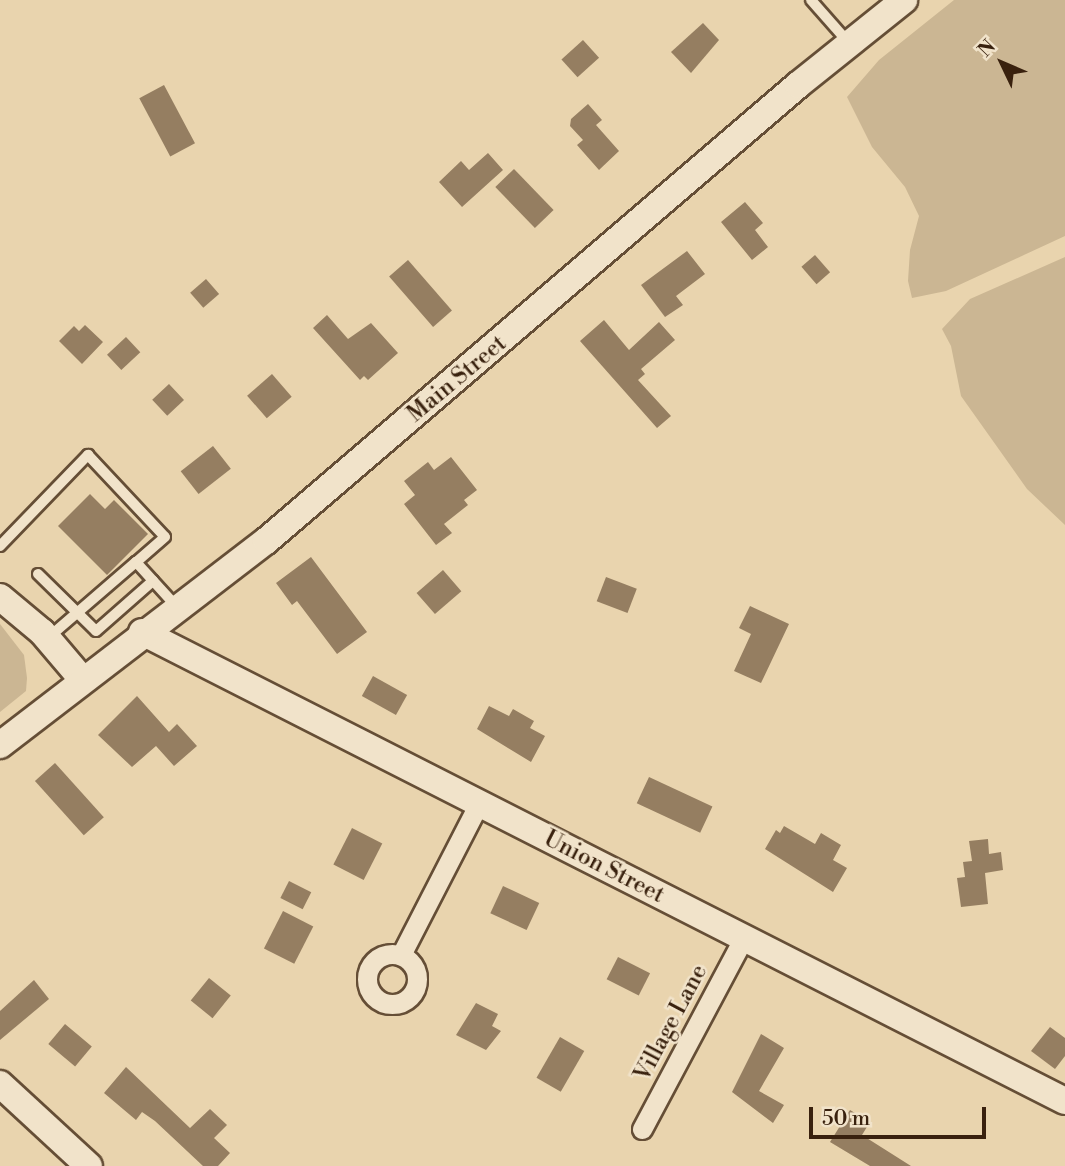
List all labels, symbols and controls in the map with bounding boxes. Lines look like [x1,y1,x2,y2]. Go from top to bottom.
north arrow [967,28,1037,98]
text: N [973,35,1001,62]
street label: Main Street [402,330,512,428]
street label: Union Street [539,825,669,909]
street label: Village Lane [629,960,713,1086]
scale bar [813,1092,990,1136]
text: 50 m [822,1106,870,1132]

